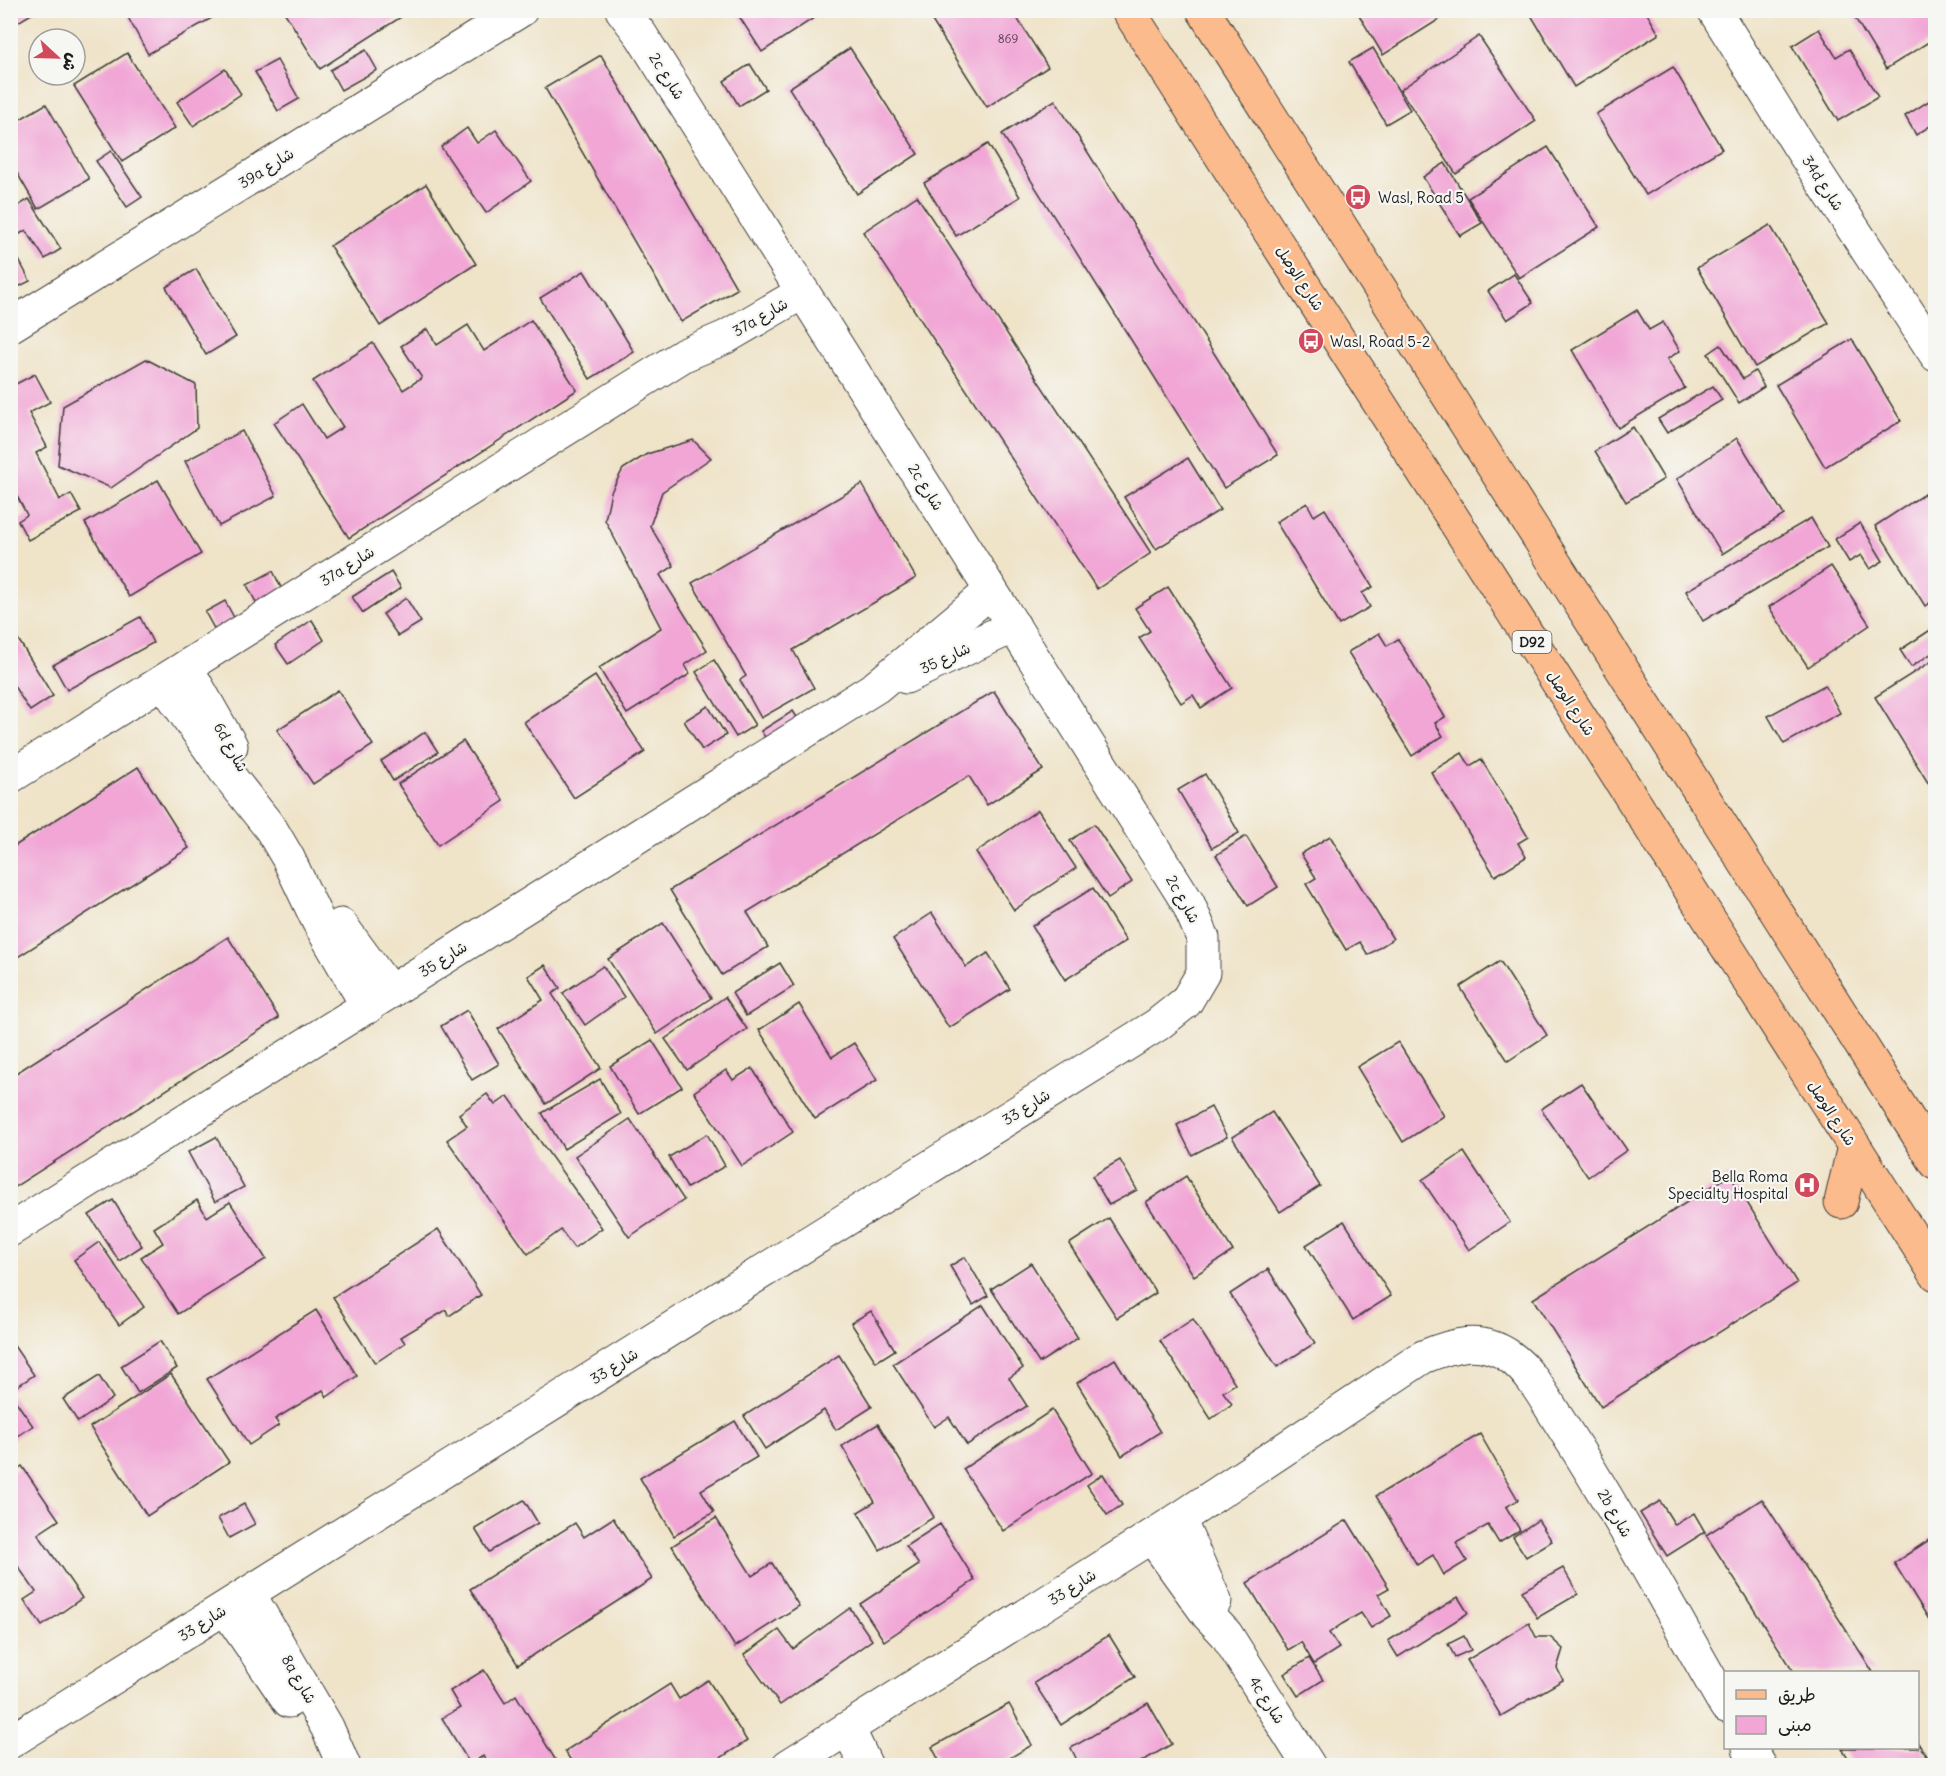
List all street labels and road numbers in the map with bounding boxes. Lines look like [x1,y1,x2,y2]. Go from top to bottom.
street label: 2c شارع [644,49,689,104]
street label: 39a شارع [235,144,298,193]
street label: 34d شارع [1797,152,1848,215]
street label: شارع الوصل [1271,242,1328,315]
street label: 37a شارع [729,294,791,341]
street label: 2c شارع [903,460,948,515]
street label: 37a شارع [316,542,378,591]
road number: D92 [1512,631,1552,653]
street label: شارع 35 [917,638,974,679]
street label: شارع الوصل [1542,667,1599,740]
street label: 6d شارع [209,719,252,775]
street label: 2c شارع [1161,872,1204,927]
street label: شارع 35 [415,937,471,982]
street label: شارع الوصل [1803,1077,1860,1150]
street label: شارع 33 [998,1085,1054,1130]
street label: شارع 33 [586,1344,642,1389]
street label: 2b شارع [1593,1485,1636,1541]
street label: شارع 33 [1044,1565,1100,1610]
street label: شارع 33 [174,1601,230,1646]
street label: 8a شارع [277,1651,321,1707]
street label: 4c شارع [1244,1673,1289,1728]

